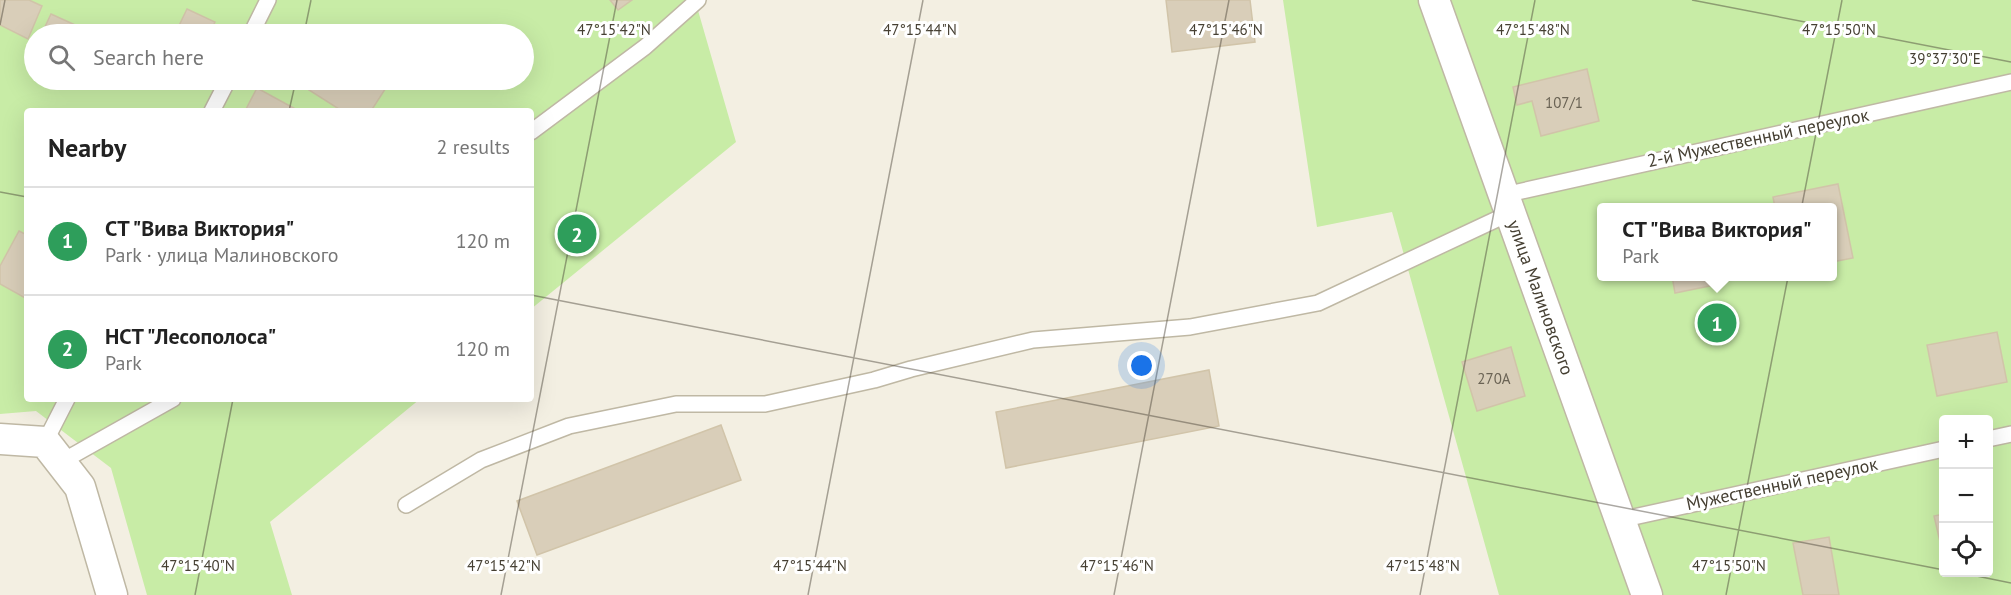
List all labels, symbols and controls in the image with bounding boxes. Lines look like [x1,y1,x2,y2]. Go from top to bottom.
text: 47°15'42"N [577,20,651,39]
text: 47°15'44"N [883,20,957,39]
text: 47°15'46"N [1189,20,1263,39]
text: 47°15'48"N [1496,20,1570,39]
text: 47°15'50"N [1802,20,1876,39]
search box [24,24,534,90]
icon: search [45,41,78,74]
text: Search here [93,43,204,71]
text: 39°37'30"E [1909,49,1981,68]
house number: 107/1 [1545,93,1583,112]
street label: 2-й Мужественный переулок [1645,103,1871,172]
text: Nearby [48,131,126,164]
text: 2 results [437,134,510,160]
popup [1597,203,1837,281]
pin: 2 [558,212,596,256]
text: СТ "Вива Виктория" [105,214,294,242]
text: СТ "Вива Виктория" [1622,215,1812,243]
street label: улица Малиновского [1503,217,1579,378]
text: 1 [62,228,73,254]
text: 120 m [456,228,510,254]
text: Park · улица Малиновского [105,242,339,268]
text: Park [1622,243,1659,269]
pin: 1 [1698,300,1736,346]
text: НСТ "Лесополоса" [105,322,276,350]
text: 2 [62,336,73,362]
text: 120 m [456,336,510,362]
text: Park [105,350,142,376]
your location [1127,351,1156,380]
house number: 270А [1477,369,1511,388]
map controls [1939,415,1993,577]
button: + [1939,415,1993,469]
street label: Мужественный переулок [1684,452,1880,515]
button: − [1939,469,1993,523]
button: locate [1939,523,1993,577]
text: 47°15'40"N [161,556,235,575]
text: 47°15'42"N [467,556,541,575]
text: 47°15'44"N [773,556,847,575]
text: 47°15'46"N [1080,556,1154,575]
text: 47°15'48"N [1386,556,1460,575]
text: 47°15'50"N [1692,556,1766,575]

